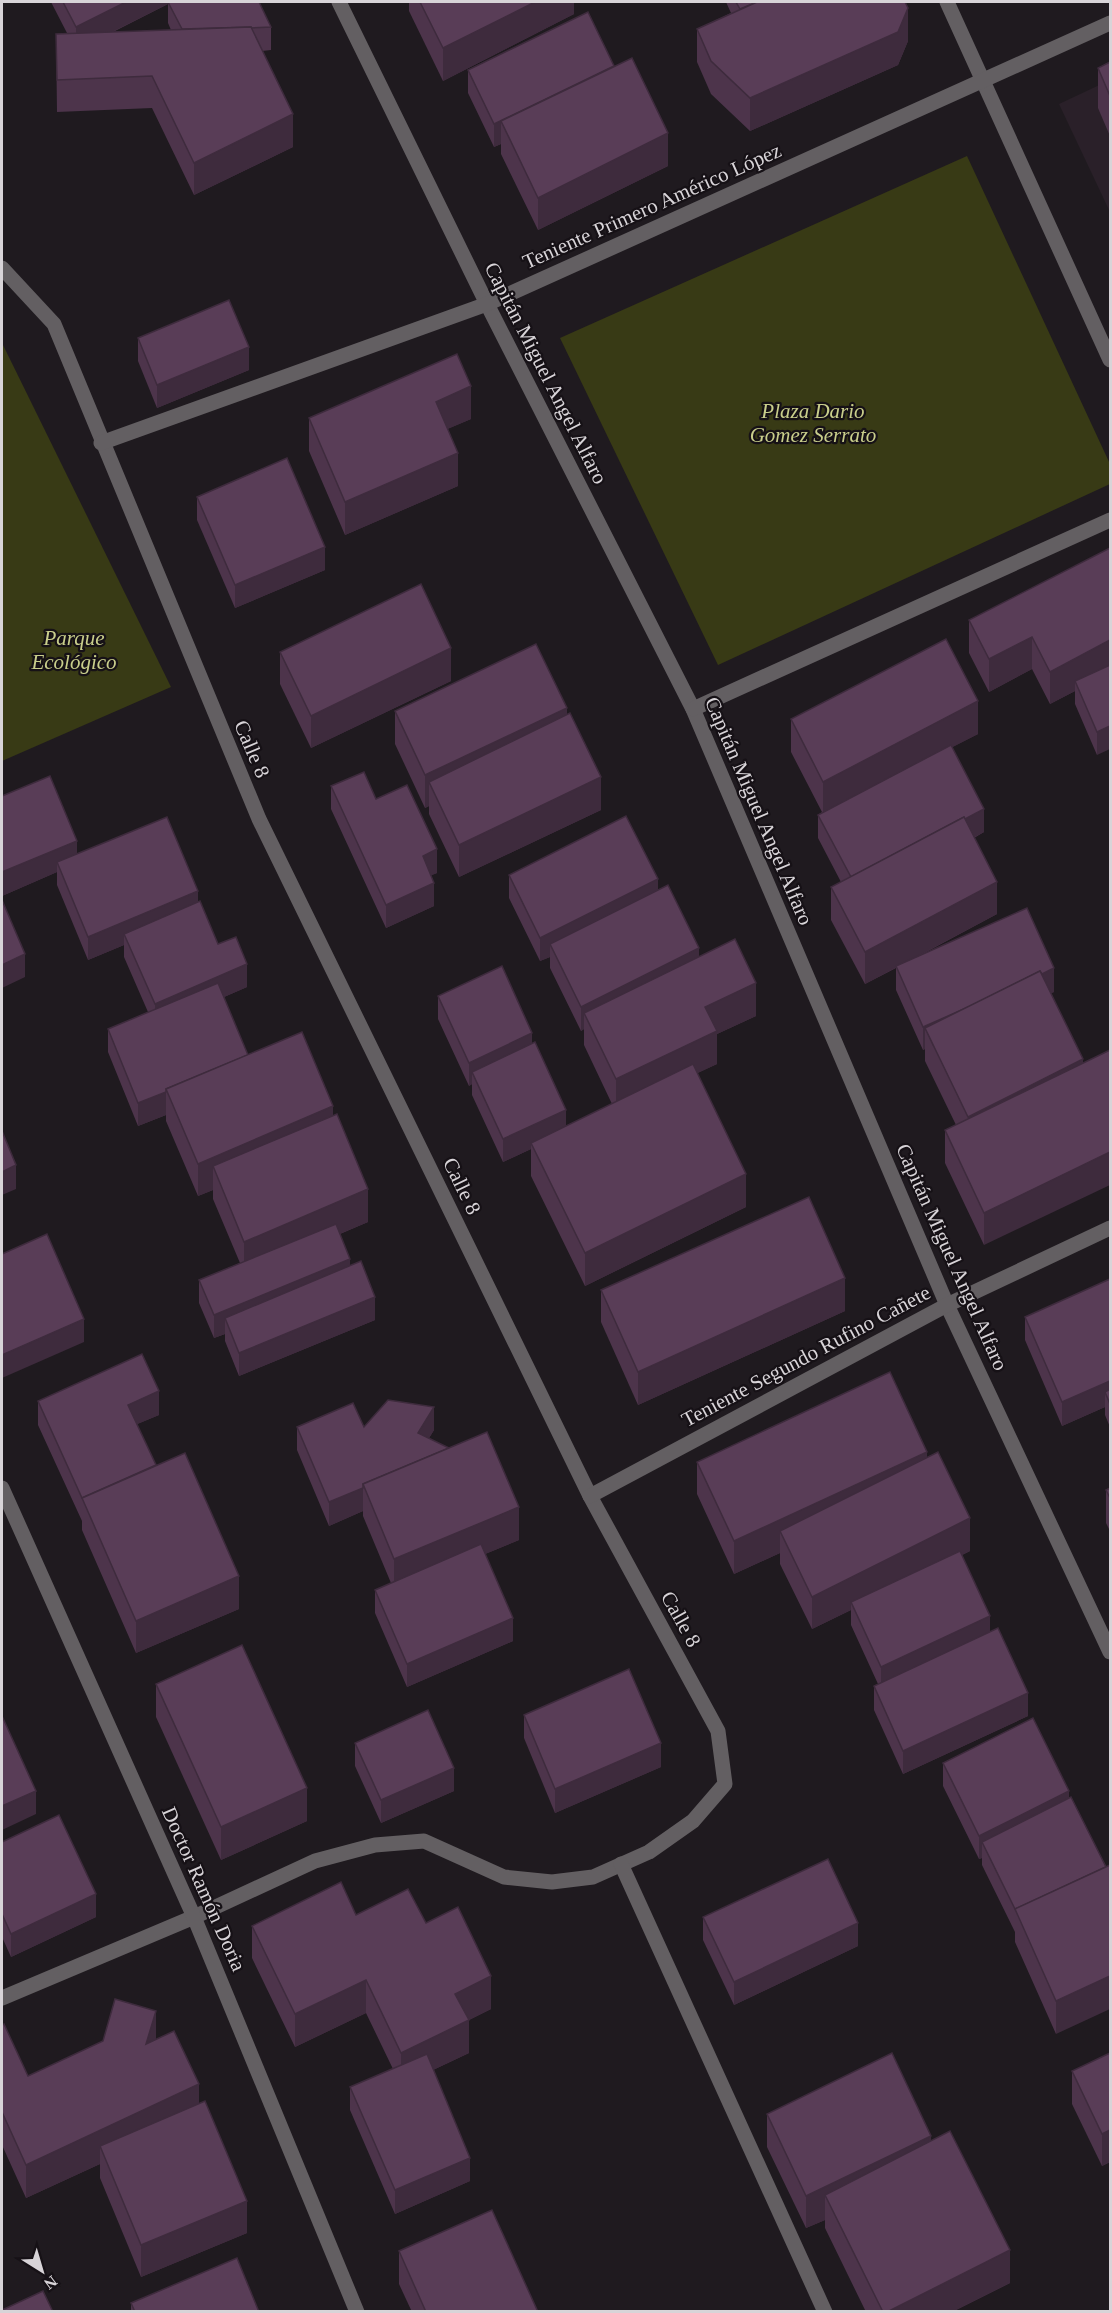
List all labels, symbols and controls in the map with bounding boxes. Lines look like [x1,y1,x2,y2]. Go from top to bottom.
street label: Teniente Primero Américo López [519,138,785,274]
street label: Capitán Miguel Angel Alfaro [480,258,612,488]
park label: Plaza Dario Gomez Serrato [750,399,876,447]
park label: Parque Ecológico [30,626,117,674]
street label: Capitán Miguel Angel Alfaro [700,693,818,929]
street label: Calle 8 [229,717,275,781]
street label: Capitán Miguel Angel Alfaro [891,1140,1013,1374]
street label: Calle 8 [438,1154,486,1218]
street label: Teniente Segundo Rufino Cañete [678,1280,934,1432]
street label: Calle 8 [656,1587,706,1651]
street label: Doctor Ramón Doria [157,1803,251,1975]
north arrow [12,2241,72,2301]
text: N [41,2272,60,2293]

